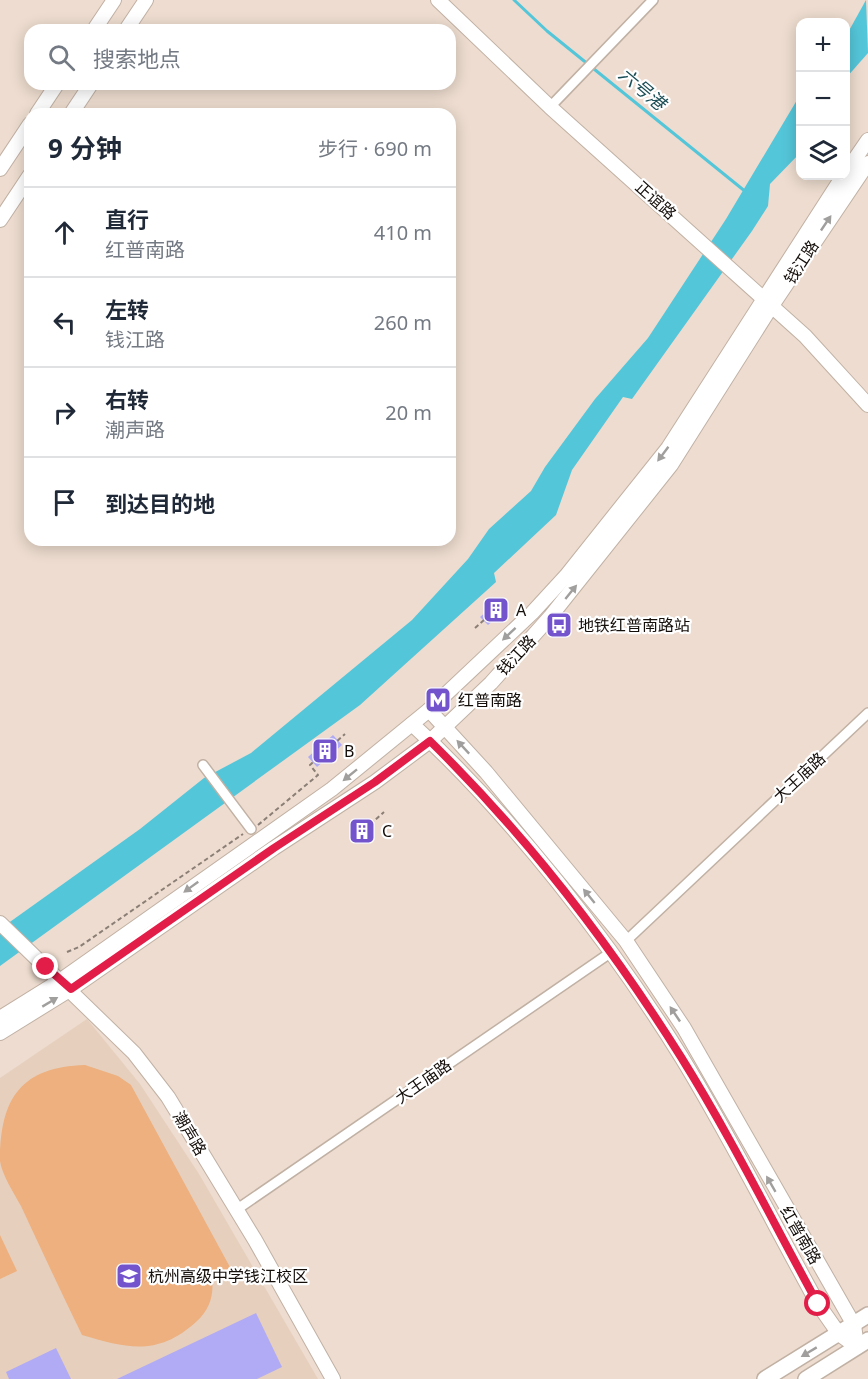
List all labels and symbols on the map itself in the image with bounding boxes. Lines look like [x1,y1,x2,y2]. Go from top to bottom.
water label: 六号港 [614,62,673,117]
street label: 正谊路 [631,176,681,224]
one-way arrow [821,214,832,231]
street label: 钱江路 [779,236,823,288]
one-way arrow [657,446,669,462]
one-way arrow [564,584,576,599]
building icon: A [481,595,511,625]
place label: A [516,599,527,621]
bus stop icon: 地铁红普南路站 [544,610,574,640]
place label: 地铁红普南路站 [578,614,690,636]
one-way arrow [502,627,517,641]
street label: 钱江路 [492,630,540,680]
metro station icon: 红普南路 [423,685,453,715]
place label: 红普南路 [458,689,522,711]
building icon: B [310,736,340,766]
place label: B [344,740,354,762]
one-way arrow [456,740,470,755]
street label: 大王庙路 [768,747,830,807]
one-way arrow [342,768,358,781]
building icon: C [347,816,377,846]
place label: C [382,820,392,842]
one-way arrow [183,881,199,893]
one-way arrow [583,889,596,904]
route end [32,953,58,979]
one-way arrow [42,997,58,1008]
one-way arrow [669,1007,681,1023]
street label: 大王庙路 [390,1054,456,1108]
street label: 潮声路 [168,1107,212,1159]
one-way arrow [766,1176,777,1192]
street label: 红普南路 [775,1202,827,1268]
school or university icon: 杭州高级中学钱江校区 [114,1261,144,1291]
place label: 杭州高级中学钱江校区 [148,1265,308,1287]
route start [804,1290,830,1316]
one-way arrow [801,1347,817,1358]

